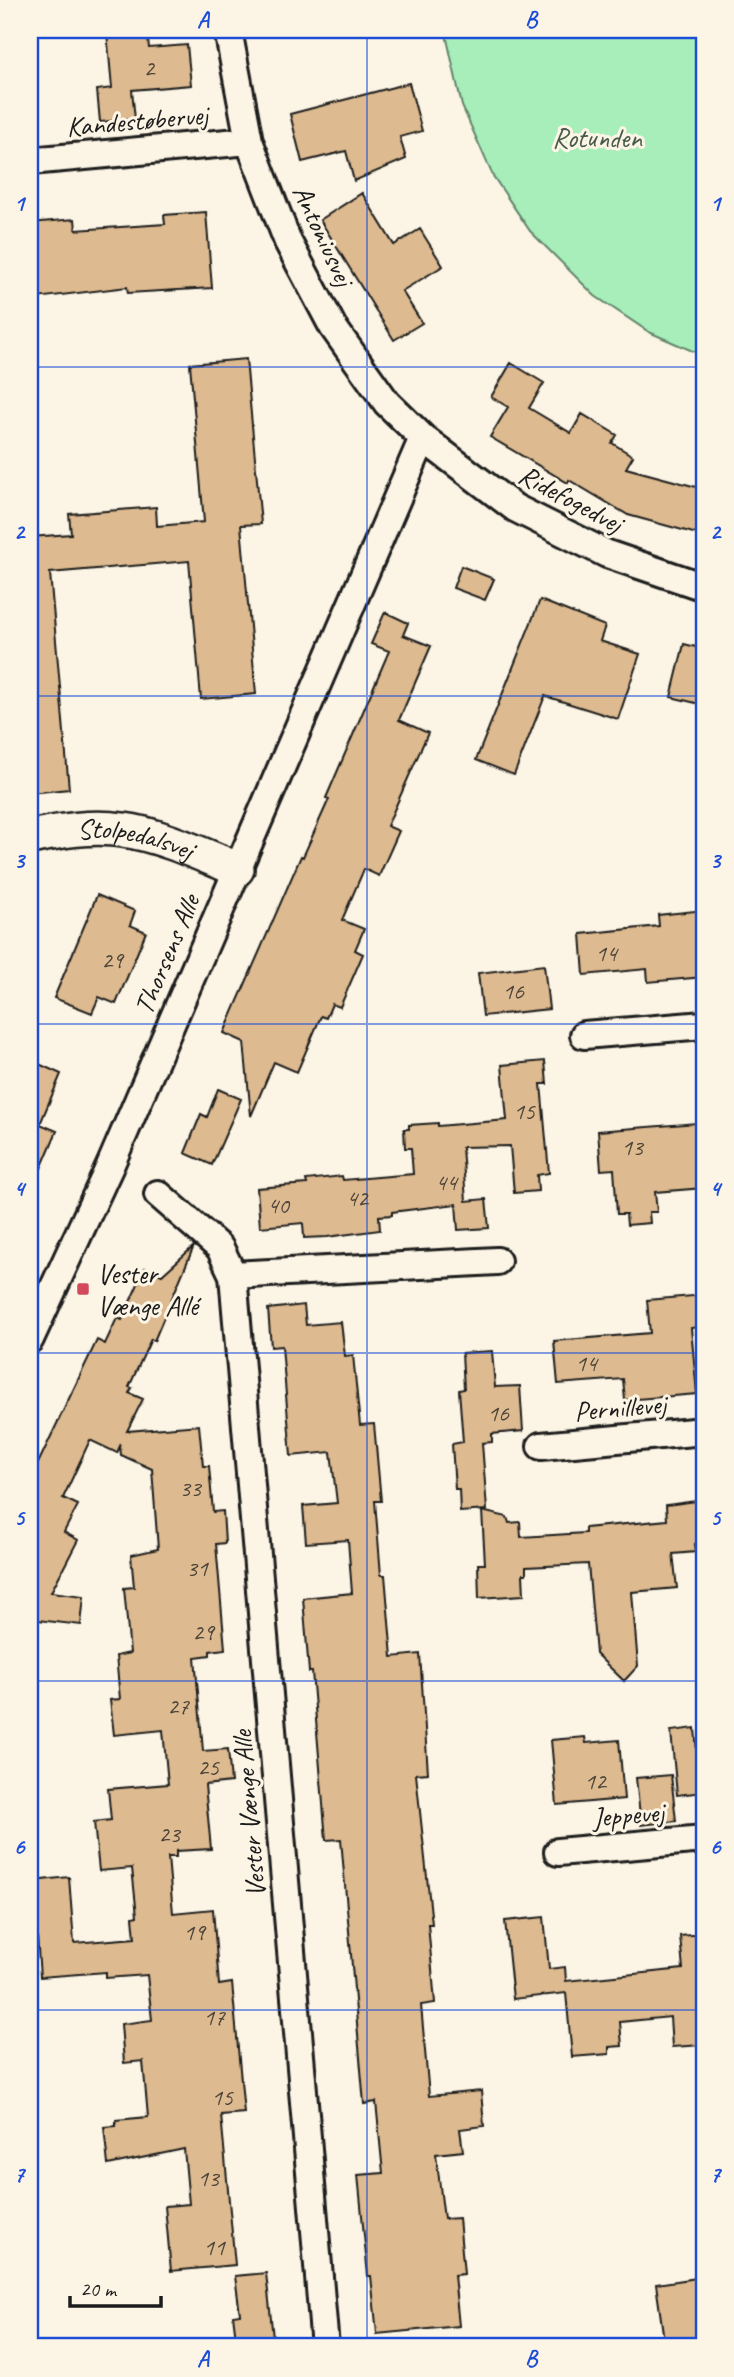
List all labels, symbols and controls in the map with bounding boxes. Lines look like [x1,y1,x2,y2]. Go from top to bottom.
text: A [197,5,211,34]
text: B [525,5,539,34]
house number: 2 [144,53,157,83]
street label: Kandestøbervej [65,97,213,144]
park label: Rotunden [552,120,643,155]
street label: Antoniusvej [285,179,363,294]
text: 1 [14,189,27,218]
text: 1 [710,189,723,218]
street label: Ridefogedvej [513,457,632,542]
text: 2 [14,517,27,546]
text: 2 [710,517,723,546]
street label: Stolpedalsvej [76,811,203,869]
text: 3 [14,846,27,875]
text: 3 [710,846,723,875]
street label: Thorsens Alle [126,887,208,1019]
house number: 14 [595,938,619,968]
house number: 29 [101,945,125,975]
house number: 16 [502,976,525,1006]
house number: 15 [513,1096,536,1126]
house number: 13 [621,1132,645,1162]
house number: 44 [435,1167,459,1197]
text: 4 [14,1174,27,1203]
text: 4 [710,1174,723,1203]
house number: 42 [346,1183,370,1213]
house number: 40 [267,1190,291,1220]
place label: Vester Vænge Allé [97,1256,202,1323]
marker: Vester Vænge Allé [75,1281,91,1297]
house number: 14 [575,1348,599,1378]
street label: Pernillevej [573,1386,671,1429]
house number: 16 [487,1398,510,1428]
house number: 33 [179,1473,203,1503]
text: 5 [14,1503,26,1532]
text: 5 [710,1503,722,1532]
house number: 31 [186,1553,209,1583]
house number: 29 [192,1617,216,1647]
house number: 27 [167,1691,190,1721]
street label: Vester Vænge Alle [224,1727,273,1899]
house number: 25 [197,1752,220,1782]
house number: 12 [584,1766,608,1796]
street label: Jeppevej [589,1794,669,1835]
house number: 23 [158,1819,182,1849]
text: 6 [14,1832,27,1861]
text: 6 [710,1832,723,1861]
house number: 19 [183,1917,207,1947]
house number: 17 [203,2002,226,2032]
house number: 15 [211,2082,234,2112]
text: 7 [14,2160,27,2189]
text: 7 [710,2160,723,2189]
house number: 13 [197,2163,221,2193]
house number: 11 [203,2232,226,2262]
scale bar [70,2265,161,2309]
text: 20 m [80,2276,118,2302]
text: A [197,2344,211,2373]
text: B [525,2344,539,2373]

